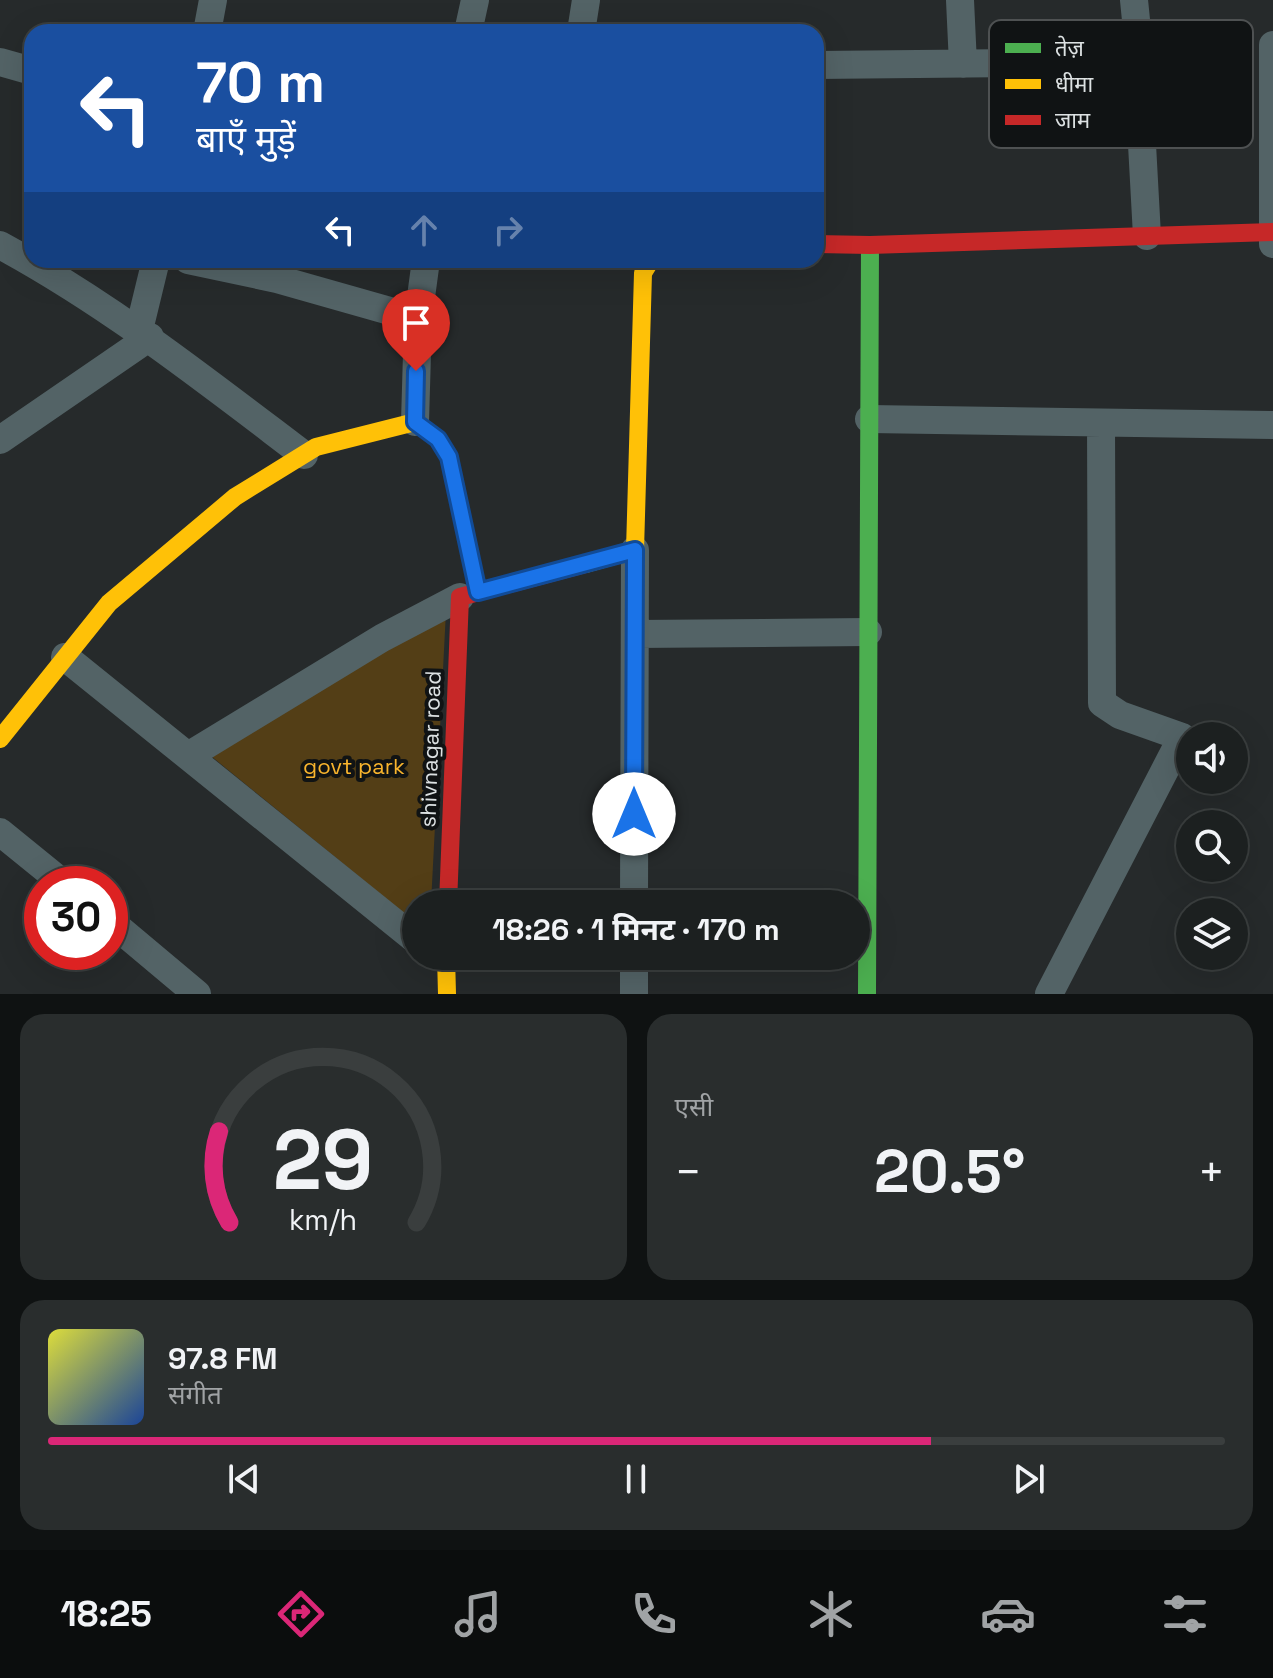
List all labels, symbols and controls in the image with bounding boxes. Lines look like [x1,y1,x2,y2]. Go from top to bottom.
legend [989,20,1253,148]
text: तेज़ [1055,34,1085,62]
text: 70 m [196,47,325,118]
icon: left [64,56,168,160]
text: धीमा [1055,70,1093,98]
text: जाम [1055,106,1091,134]
text: बाएँ मुड़ें [196,117,296,163]
icon: left [318,208,362,252]
icon: ahead [402,208,446,252]
icon: right [486,208,530,252]
pin [382,289,450,371]
icon: arrive [394,301,438,345]
street label: shivnagar road [413,670,447,828]
map controls [1176,722,1248,970]
button: sound [1176,722,1248,794]
park label: govt park [303,752,405,780]
position arrow [592,772,676,856]
button: search [1176,810,1248,882]
speed limit sign: 30 [24,866,128,970]
button: layers [1176,898,1248,970]
text: 18:26 · 1 मिनट · 170 m [492,910,780,949]
text: एसी [675,1090,713,1124]
text: 29 [273,1107,374,1213]
text: 20.5° [874,1133,1025,1210]
text: − [675,1144,702,1200]
text: + [1198,1144,1225,1200]
text: km/h [289,1202,357,1238]
text: 97.8 FM [168,1339,278,1378]
text: संगीत [168,1378,222,1412]
icon: previous [222,1457,266,1501]
icon: pause [614,1457,658,1501]
icon: next [1007,1457,1051,1501]
icon: directions [273,1586,329,1642]
icon: music [450,1586,506,1642]
icon: phone [626,1586,682,1642]
icon: climate [803,1586,859,1642]
icon: car [980,1586,1036,1642]
icon: filters [1157,1586,1213,1642]
text: 18:25 [60,1591,152,1637]

